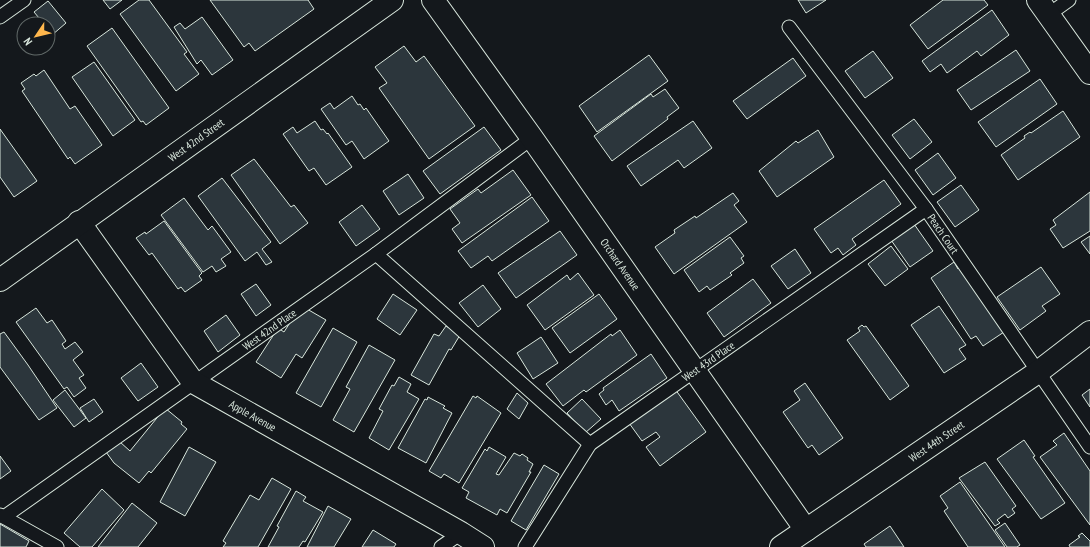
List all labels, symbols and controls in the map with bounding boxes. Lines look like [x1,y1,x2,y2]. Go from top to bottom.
north arrow [16,16,56,56]
text: N [20,35,35,48]
street label: West 42nd Street [165,115,227,165]
street label: Peach Court [925,211,962,256]
street label: Orchard Avenue [597,236,643,293]
street label: West 42nd Place [240,305,299,353]
street label: West 43rd Place [679,338,738,385]
street label: Apple Avenue [227,397,279,435]
street label: West 44th Street [906,418,967,465]

